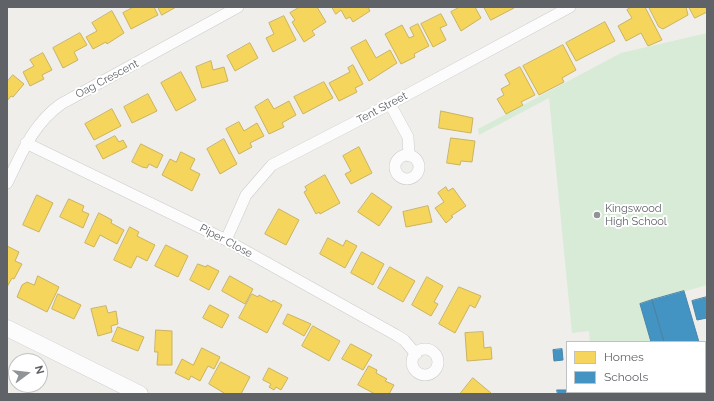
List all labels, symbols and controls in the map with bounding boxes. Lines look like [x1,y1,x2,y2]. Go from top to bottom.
street label: Oag Crescent [73,57,141,101]
street label: Tent Street [354,89,410,127]
place label: Kingswood High School [605,202,667,228]
marker: Kingswood High School [592,210,602,220]
street label: Piper Close [197,222,255,260]
legend [566,341,706,393]
text: Homes [604,350,644,364]
north arrow [8,353,48,393]
text: N [32,364,46,376]
text: Schools [604,370,648,384]

